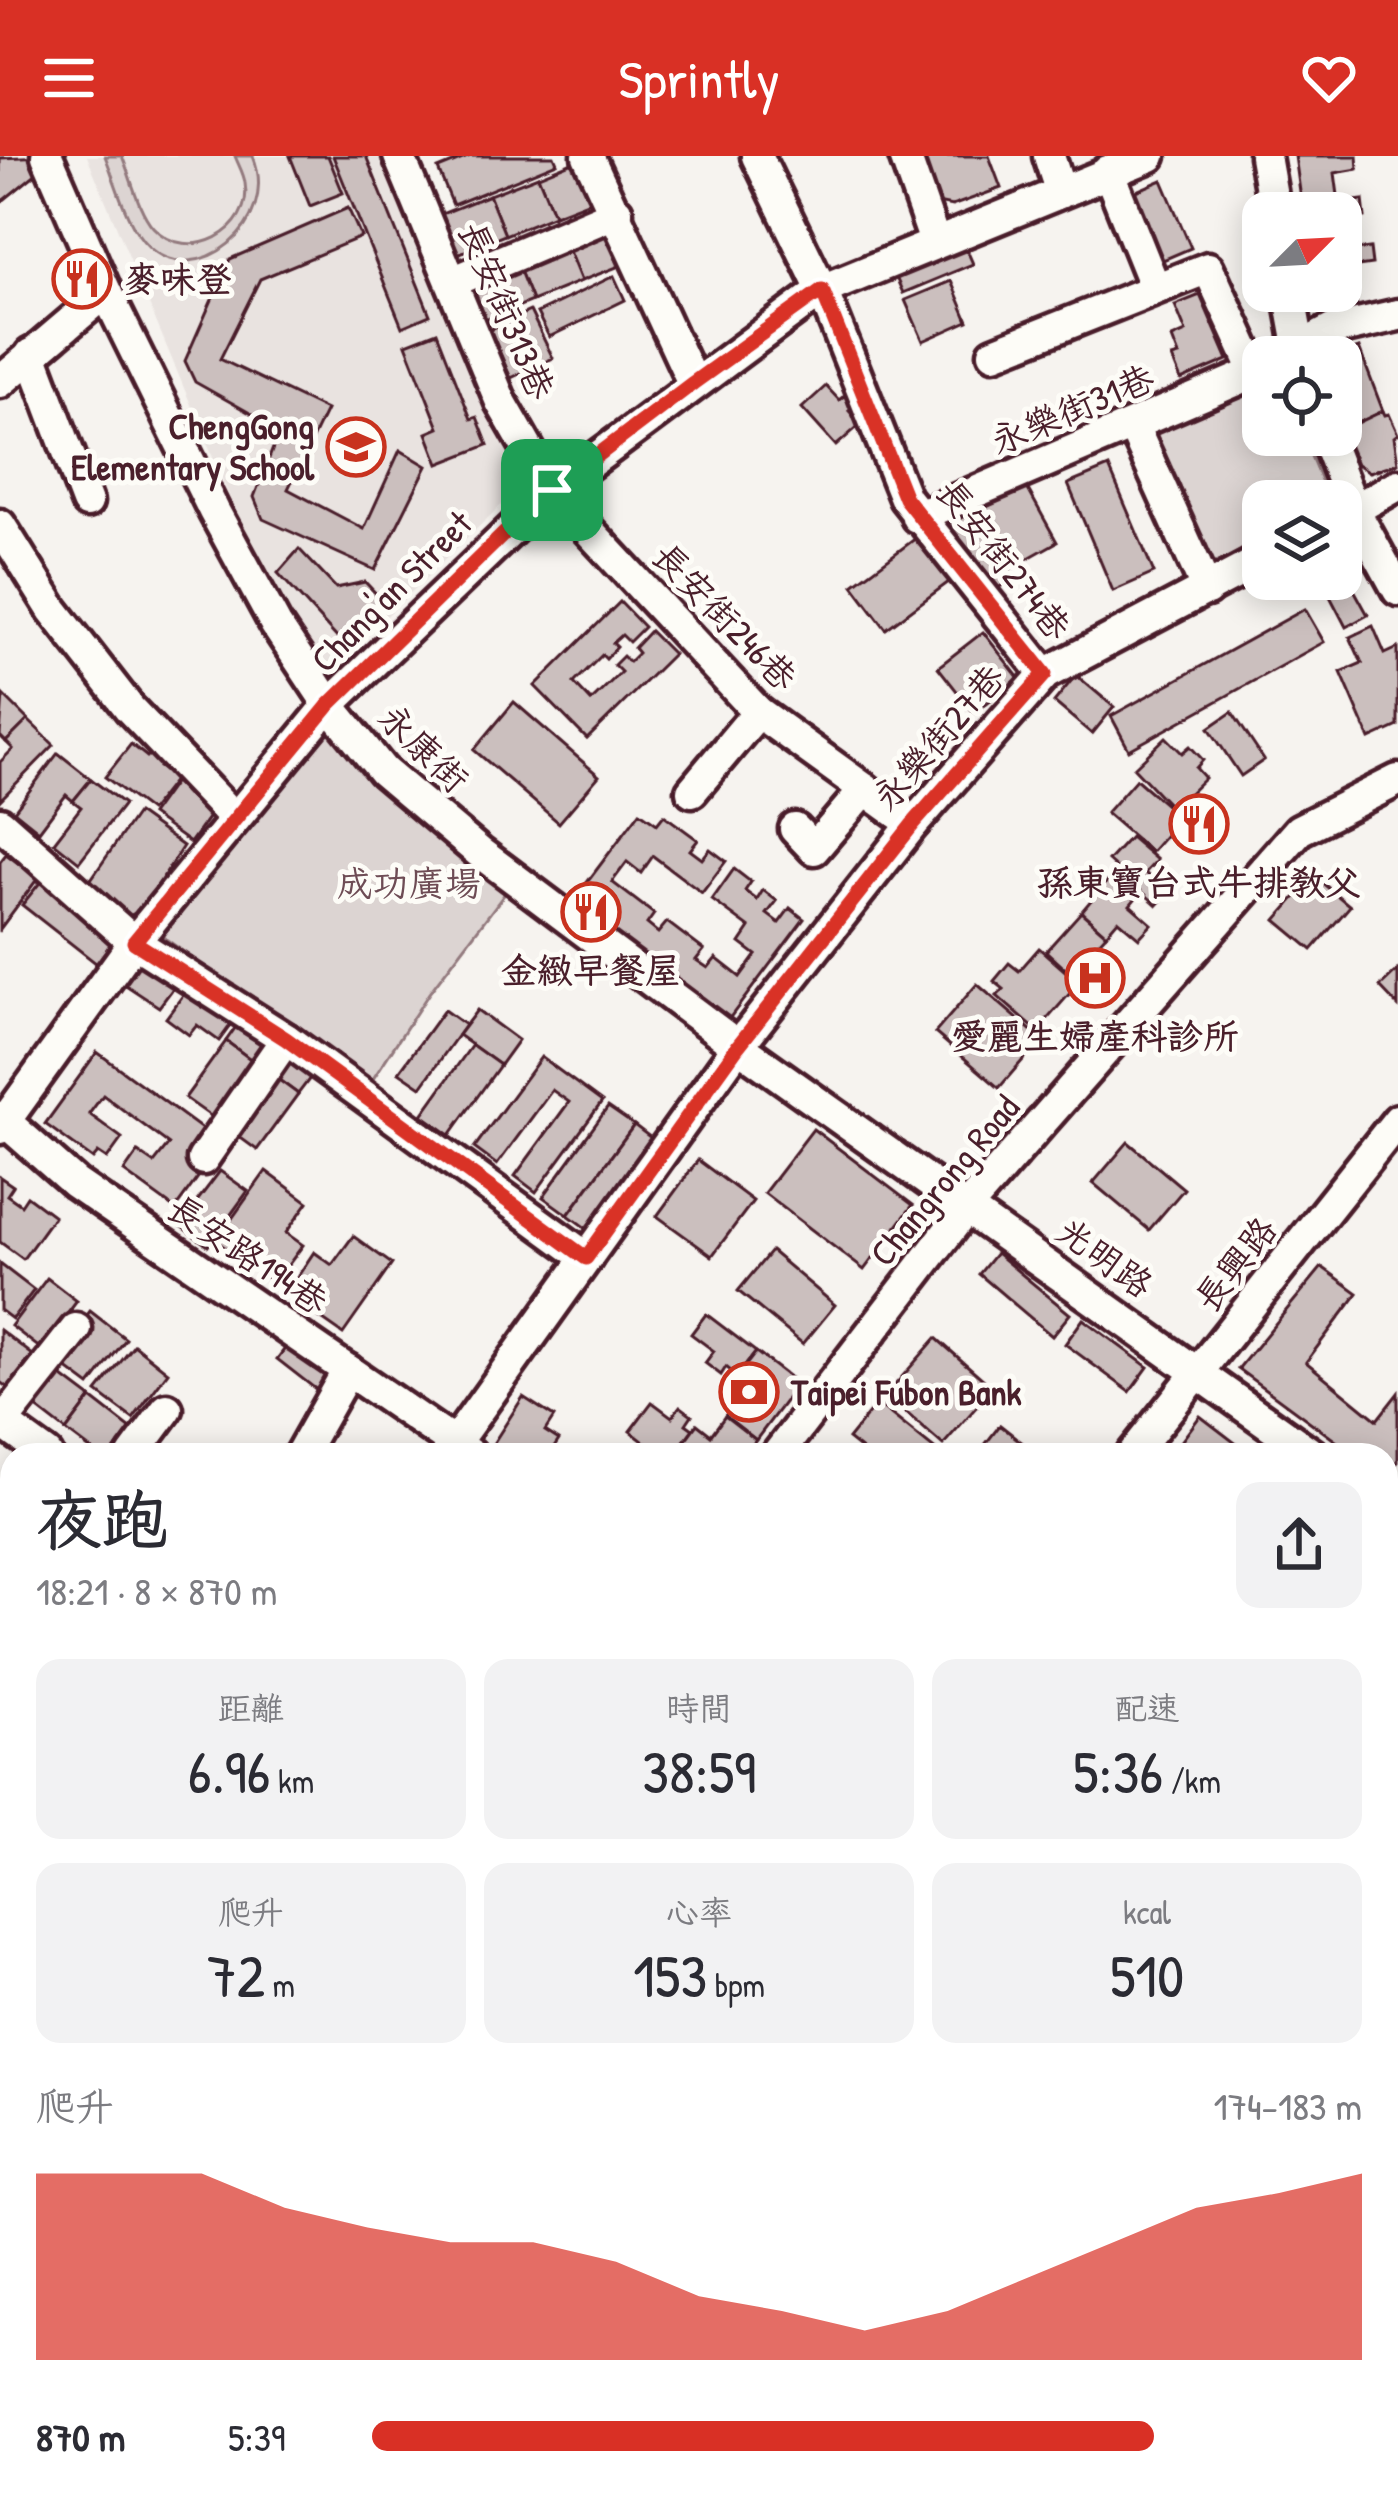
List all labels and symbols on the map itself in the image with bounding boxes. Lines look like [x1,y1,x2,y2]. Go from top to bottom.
north arrow [1242,192,1362,312]
street label: 長安街313巷 [448,213,567,407]
restaurant icon: 麥味登 [51,248,113,310]
place label: 麥味登 [124,254,232,303]
street label: 永樂街31巷 [983,352,1161,465]
place label: ChengGong Elementary School [71,401,315,492]
school or university icon: ChengGong Elementary School [325,416,387,478]
pin [501,439,603,541]
street label: 長安街274巷 [926,468,1083,649]
street label: Chang'an Street [299,499,483,682]
street label: 長安街246巷 [642,531,809,701]
street label: 永樂街27巷 [861,653,1015,820]
street label: 永康街 [368,692,480,803]
restaurant icon: 孫東寶台式牛排教父 [1168,793,1230,855]
place label: 孫東寶台式牛排教父 [1037,857,1361,906]
park label: 成功廣場 [337,858,481,907]
restaurant icon: 金緻早餐屋 [560,881,622,943]
place label: 金緻早餐屋 [501,945,681,994]
hospital icon: 愛麗生婦產科診所 [1064,947,1126,1009]
place label: 愛麗生婦產科診所 [951,1011,1239,1060]
street label: Changrong Road [858,1084,1030,1276]
street label: 長安路194巷 [158,1182,338,1325]
street label: 光明路 [1047,1205,1163,1308]
street label: 長興路 [1182,1206,1287,1321]
bank icon: Taipei Fubon Bank [718,1361,780,1423]
place label: Taipei Fubon Bank [790,1367,1022,1417]

